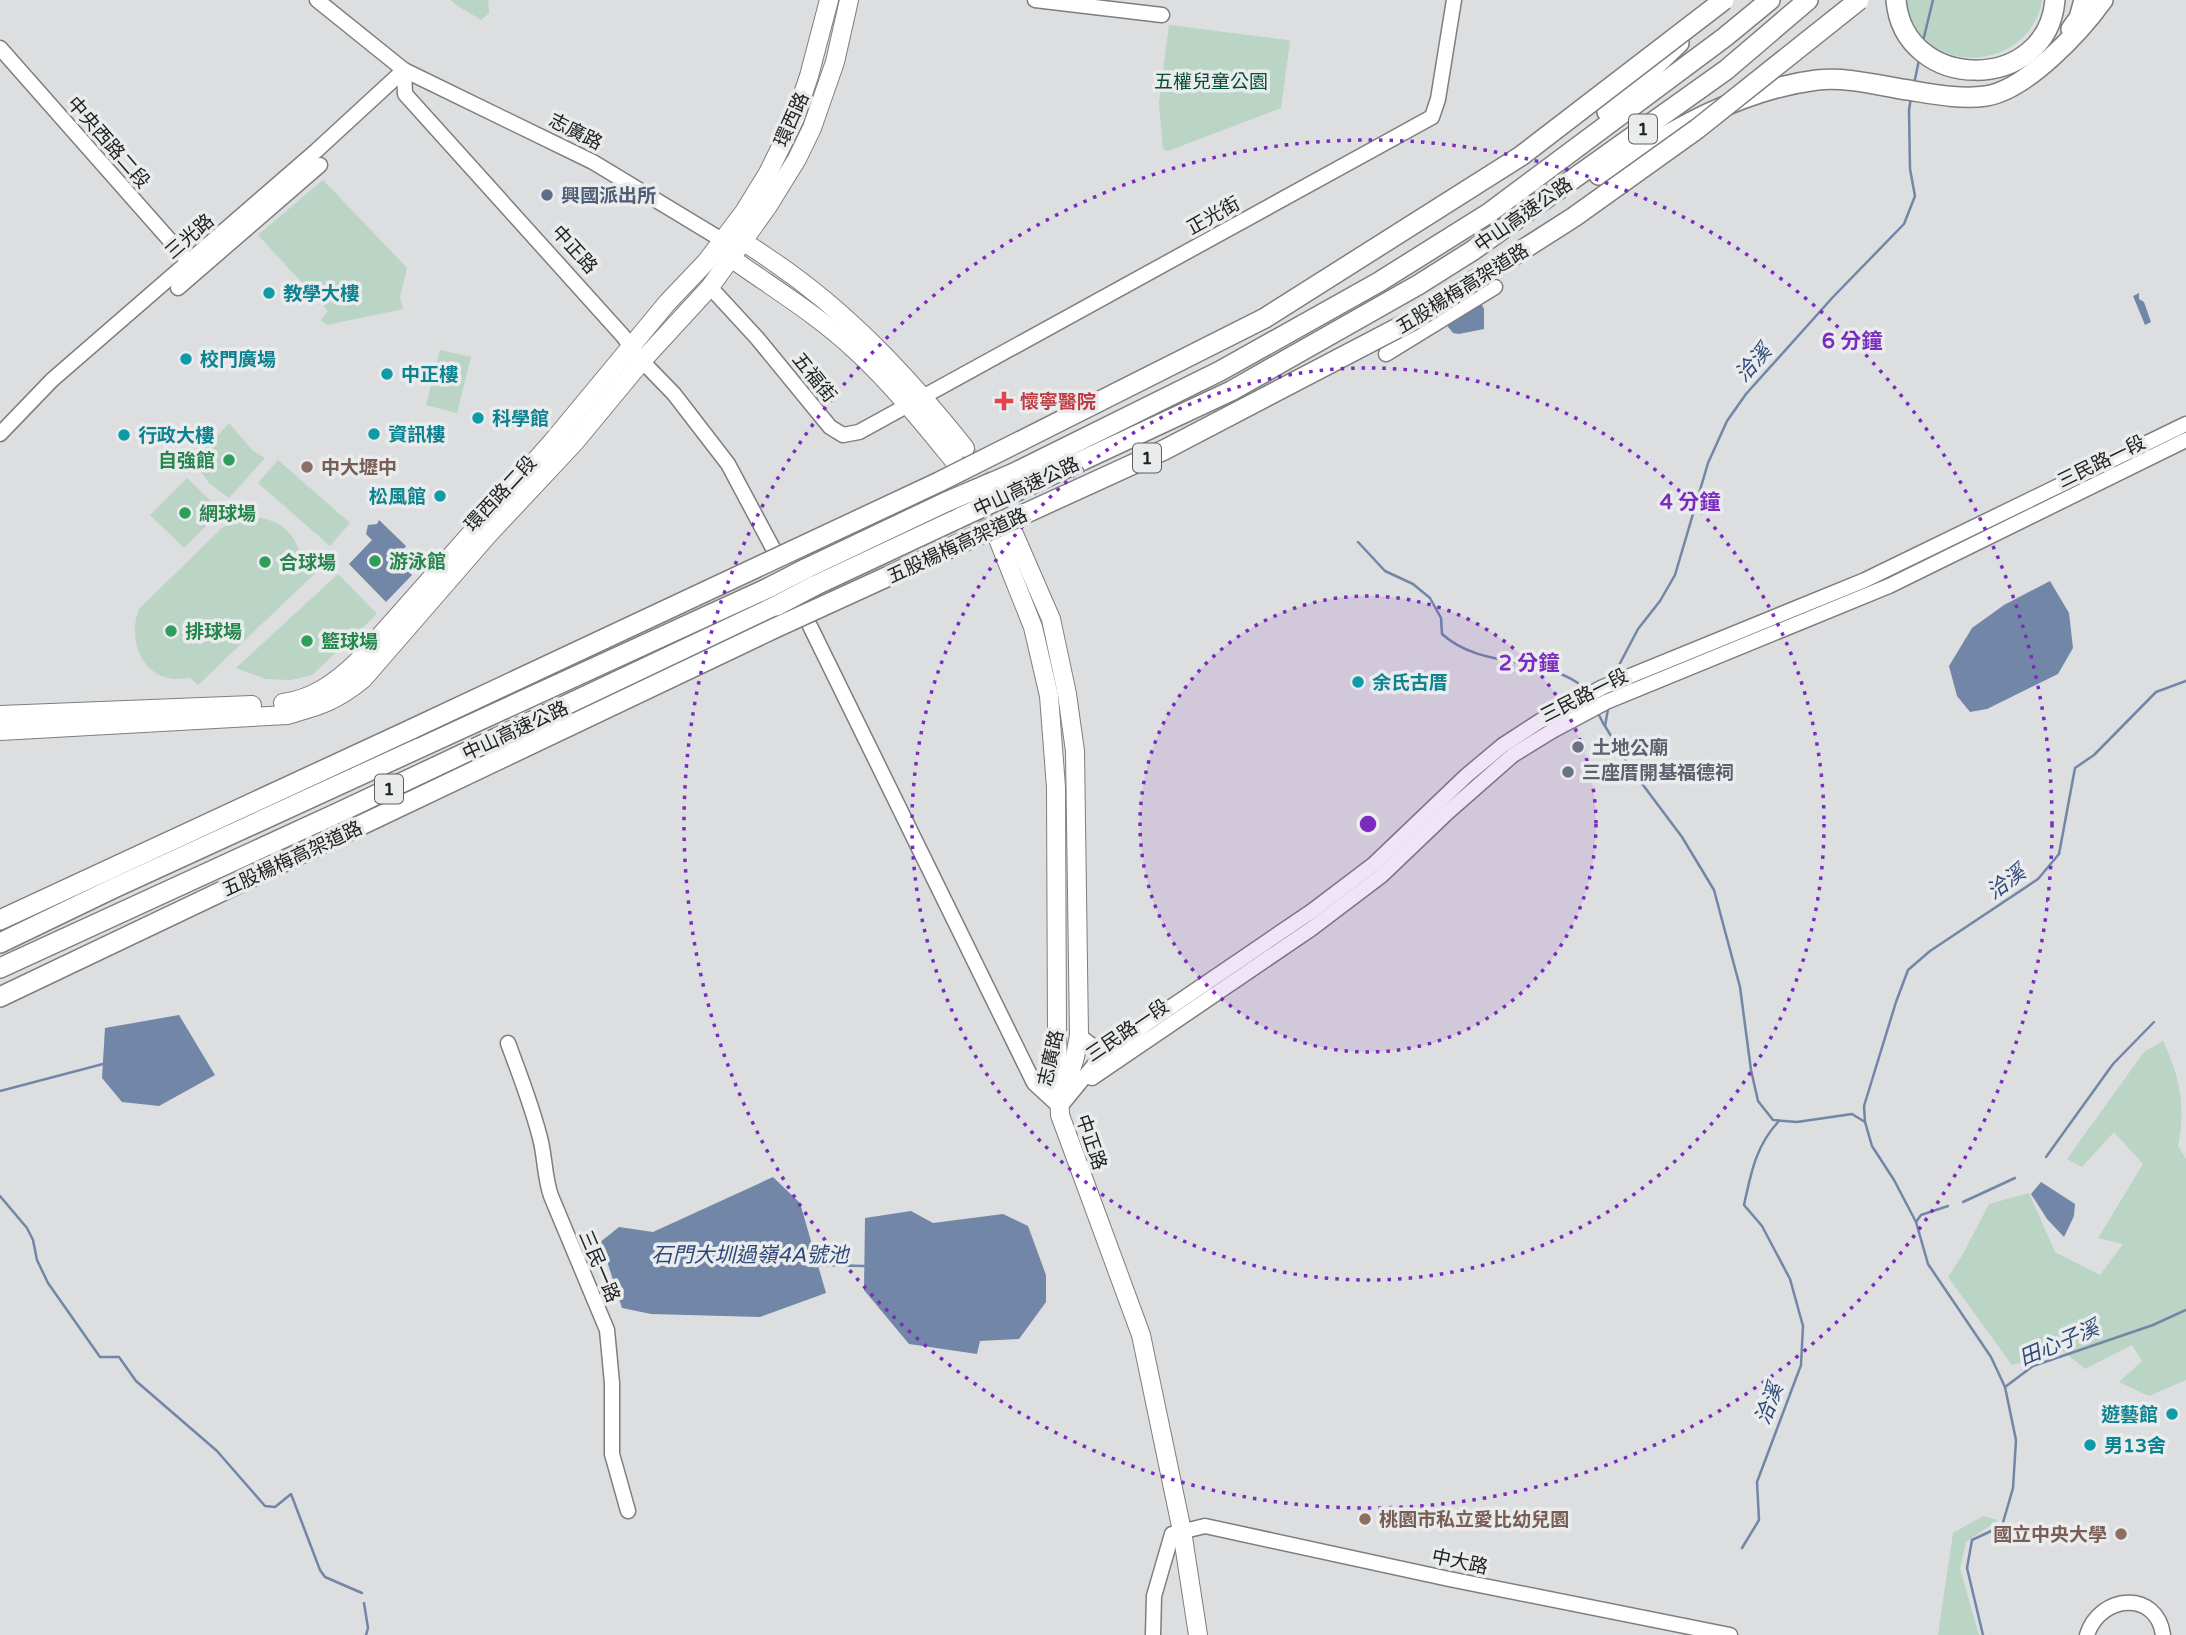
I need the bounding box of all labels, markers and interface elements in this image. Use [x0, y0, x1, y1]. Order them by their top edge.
park label: 五權兒童公園 [1154, 71, 1268, 93]
street label: 環西路 [770, 89, 814, 150]
street label: 中央西路二段 [63, 92, 154, 193]
street label: 志廣路 [545, 109, 606, 155]
road number: 1 [1629, 114, 1657, 144]
street label: 中山高速公路 [1471, 173, 1577, 257]
place label: 興國派出所 [561, 185, 656, 207]
marker: 興國派出所 [539, 187, 555, 203]
street label: 正光街 [1183, 192, 1244, 239]
street label: 三光路 [161, 210, 218, 264]
street label: 中正路 [547, 221, 602, 278]
street label: 五股楊梅高架道路 [1392, 239, 1533, 338]
place label: 教學大樓 [283, 283, 359, 305]
marker: 教學大樓 [261, 285, 277, 301]
text: 6 分鐘 [1822, 329, 1882, 354]
water label: 洽溪 [1730, 337, 1779, 387]
place label: 校門廣場 [200, 349, 276, 371]
street label: 五福街 [788, 349, 841, 407]
marker: 校門廣場 [178, 351, 194, 367]
place label: 中正樓 [401, 364, 458, 386]
marker: 中正樓 [379, 366, 395, 382]
marker: 懷寧醫院 [994, 391, 1014, 411]
place label: 懷寧醫院 [1020, 391, 1096, 413]
place label: 科學館 [492, 408, 549, 430]
marker: 科學館 [470, 410, 486, 426]
place label: 資訊樓 [388, 424, 445, 446]
place label: 行政大樓 [138, 425, 214, 447]
marker: 資訊樓 [366, 426, 382, 442]
marker: 行政大樓 [116, 427, 132, 443]
street label: 三民路一段 [2054, 431, 2149, 493]
road number: 1 [1133, 444, 1161, 472]
place label: 自強館 [158, 450, 215, 472]
street label: 環西路二段 [460, 451, 541, 536]
marker: 自強館 [221, 452, 237, 468]
street label: 中山高速公路 [970, 453, 1083, 521]
place label: 中大壢中 [321, 457, 397, 479]
marker: 中大壢中 [299, 459, 315, 475]
place label: 松風館 [369, 486, 426, 508]
marker: 松風館 [432, 488, 448, 504]
text: 4 分鐘 [1660, 490, 1720, 515]
place label: 網球場 [199, 503, 256, 525]
street label: 五股楊梅高架道路 [884, 504, 1031, 588]
marker: 網球場 [177, 505, 193, 521]
place label: 游泳館 [389, 551, 446, 573]
place label: 合球場 [279, 552, 336, 574]
marker: 游泳館 [367, 553, 383, 569]
marker: 合球場 [257, 554, 273, 570]
place label: 排球場 [185, 621, 242, 643]
marker: 排球場 [163, 623, 179, 639]
place label: 籃球場 [321, 631, 378, 653]
marker: 籃球場 [299, 633, 315, 649]
text: 2 分鐘 [1499, 651, 1559, 676]
street label: 三民路一段 [1537, 665, 1632, 727]
place label: 余氏古厝 [1372, 672, 1448, 694]
marker: 余氏古厝 [1350, 674, 1366, 690]
street label: 中山高速公路 [459, 697, 572, 765]
place label: 土地公廟 [1592, 737, 1668, 759]
marker: 土地公廟 [1570, 739, 1586, 755]
place label: 三座厝開基福德祠 [1582, 762, 1734, 784]
marker: 三座厝開基福德祠 [1560, 764, 1576, 780]
road number: 1 [375, 774, 403, 804]
centre of rings [1356, 812, 1380, 836]
street label: 五股楊梅高架道路 [219, 817, 366, 901]
water label: 洽溪 [1982, 858, 2033, 905]
street label: 三民路一段 [1082, 995, 1173, 1067]
street label: 志廣路 [1034, 1028, 1068, 1088]
street label: 中正路 [1071, 1112, 1111, 1173]
street label: 三民一路 [574, 1227, 624, 1306]
water label: 石門大圳過嶺4A號池 [652, 1243, 850, 1268]
water label: 田心子溪 [2016, 1314, 2106, 1371]
water label: 洽溪 [1750, 1377, 1790, 1428]
place label: 遊藝館 [2101, 1404, 2158, 1426]
marker: 遊藝館 [2164, 1406, 2180, 1422]
place label: 男13舍 [2104, 1435, 2166, 1457]
marker: 男13舍 [2082, 1437, 2098, 1453]
place label: 桃園市私立愛比幼兒園 [1379, 1509, 1569, 1531]
marker: 桃園市私立愛比幼兒園 [1357, 1511, 1373, 1527]
place label: 國立中央大學 [1993, 1524, 2107, 1546]
marker: 國立中央大學 [2113, 1526, 2129, 1542]
street label: 中大路 [1430, 1545, 1490, 1579]

